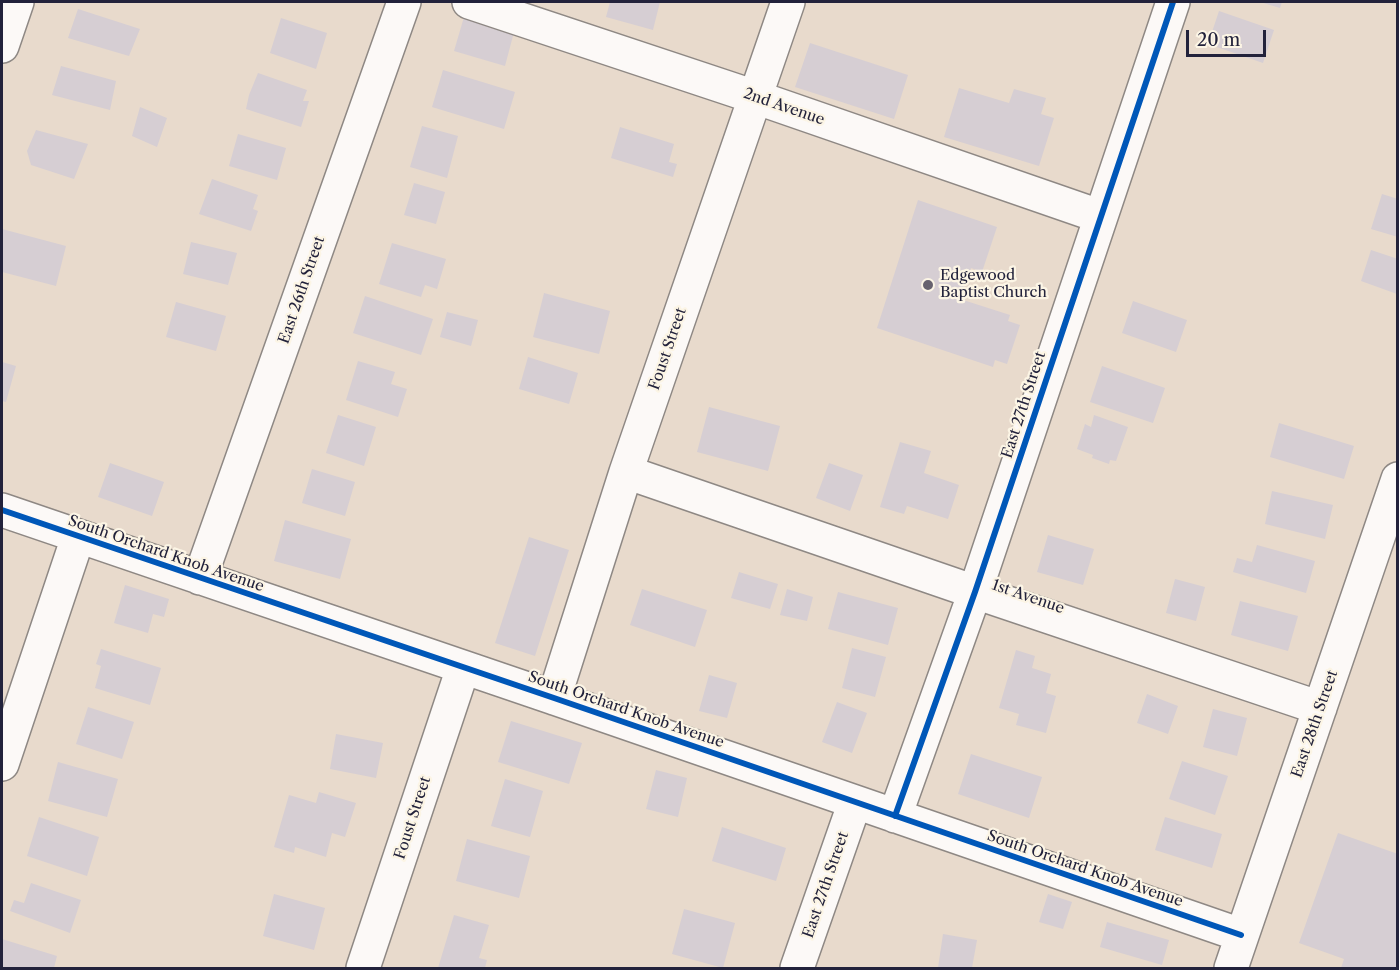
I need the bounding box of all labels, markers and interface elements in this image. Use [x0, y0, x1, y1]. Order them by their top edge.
scale bar [1189, 18, 1268, 56]
text: 20 m [1197, 29, 1240, 51]
street label: 2nd Avenue [741, 85, 827, 129]
street label: East 26th Street [275, 234, 329, 346]
place label: Edgewood Baptist Church [940, 267, 1047, 302]
marker: Edgewood Baptist Church [921, 278, 935, 292]
street label: Foust Street [646, 306, 690, 392]
street label: East 27th Street [998, 349, 1050, 461]
street label: South Orchard Knob Avenue [66, 512, 266, 596]
street label: 1st Avenue [989, 576, 1067, 618]
street label: South Orchard Knob Avenue [526, 668, 726, 752]
street label: East 28th Street [1288, 668, 1342, 780]
street label: Foust Street [391, 774, 435, 862]
street label: South Orchard Knob Avenue [985, 827, 1185, 911]
street label: East 27th Street [799, 829, 853, 941]

